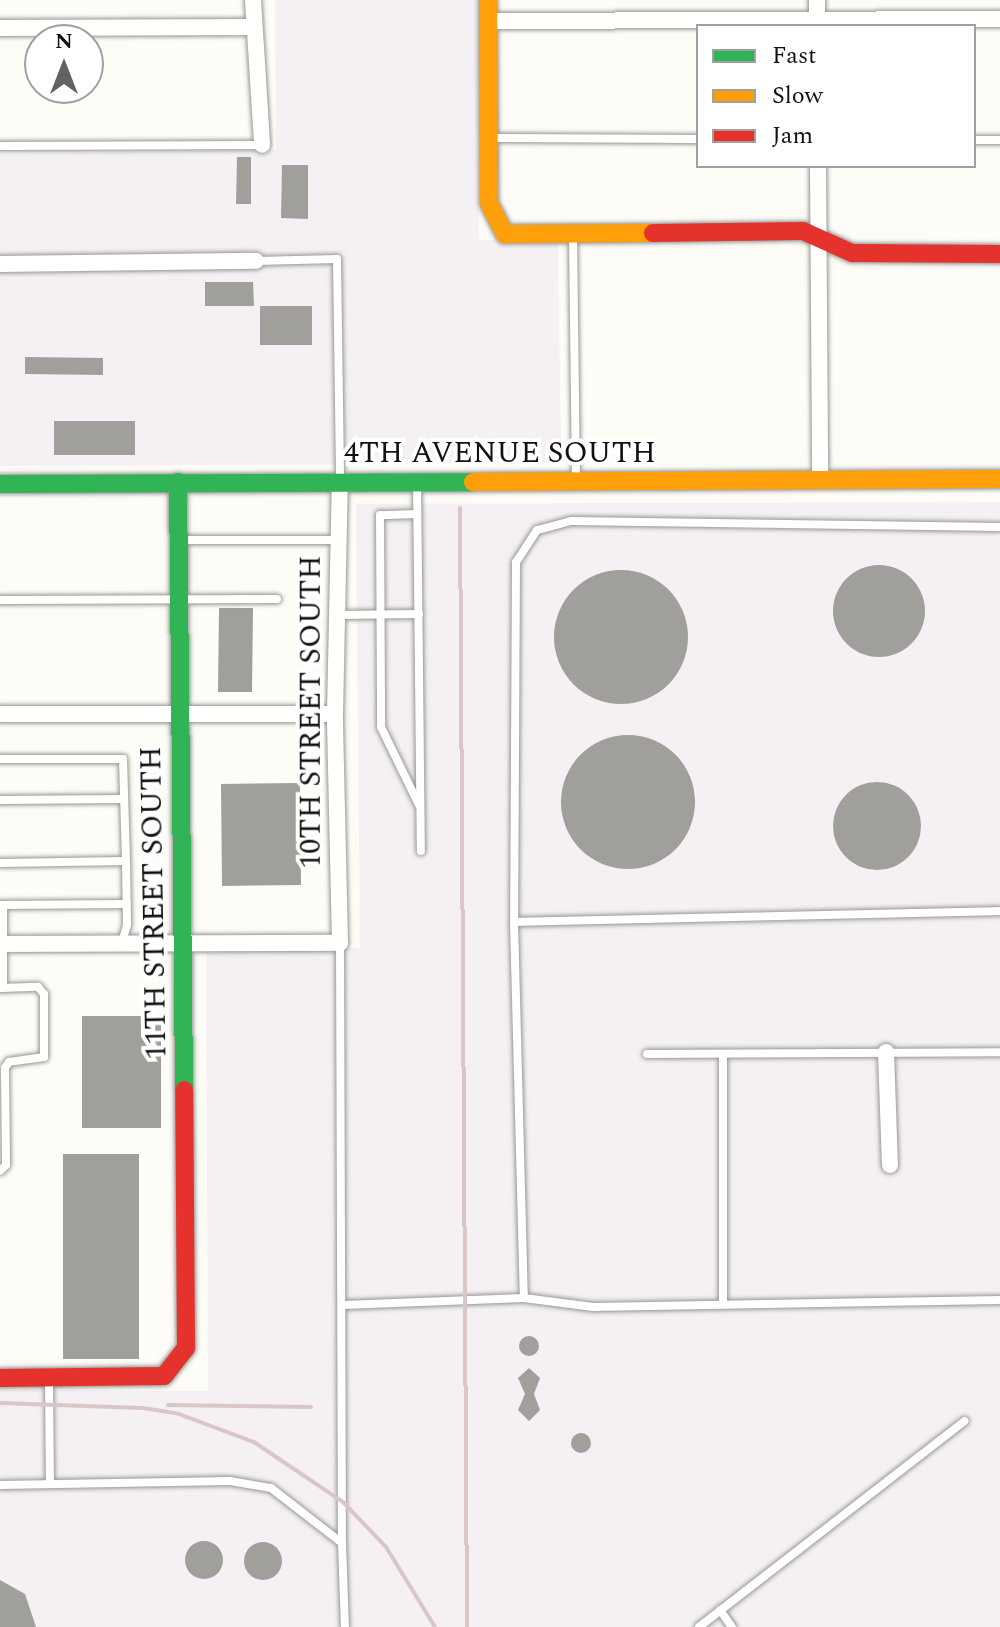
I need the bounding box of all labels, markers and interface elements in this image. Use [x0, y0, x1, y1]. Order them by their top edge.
north arrow [24, 24, 104, 104]
legend [696, 24, 976, 168]
text: N [55, 25, 73, 58]
text: Fast [772, 38, 817, 74]
text: Slow [772, 78, 823, 114]
text: Jam [772, 118, 813, 154]
street label: 4TH AVENUE SOUTH [344, 435, 656, 471]
street label: 10TH STREET SOUTH [293, 555, 329, 869]
street label: 11TH STREET SOUTH [133, 746, 175, 1060]

